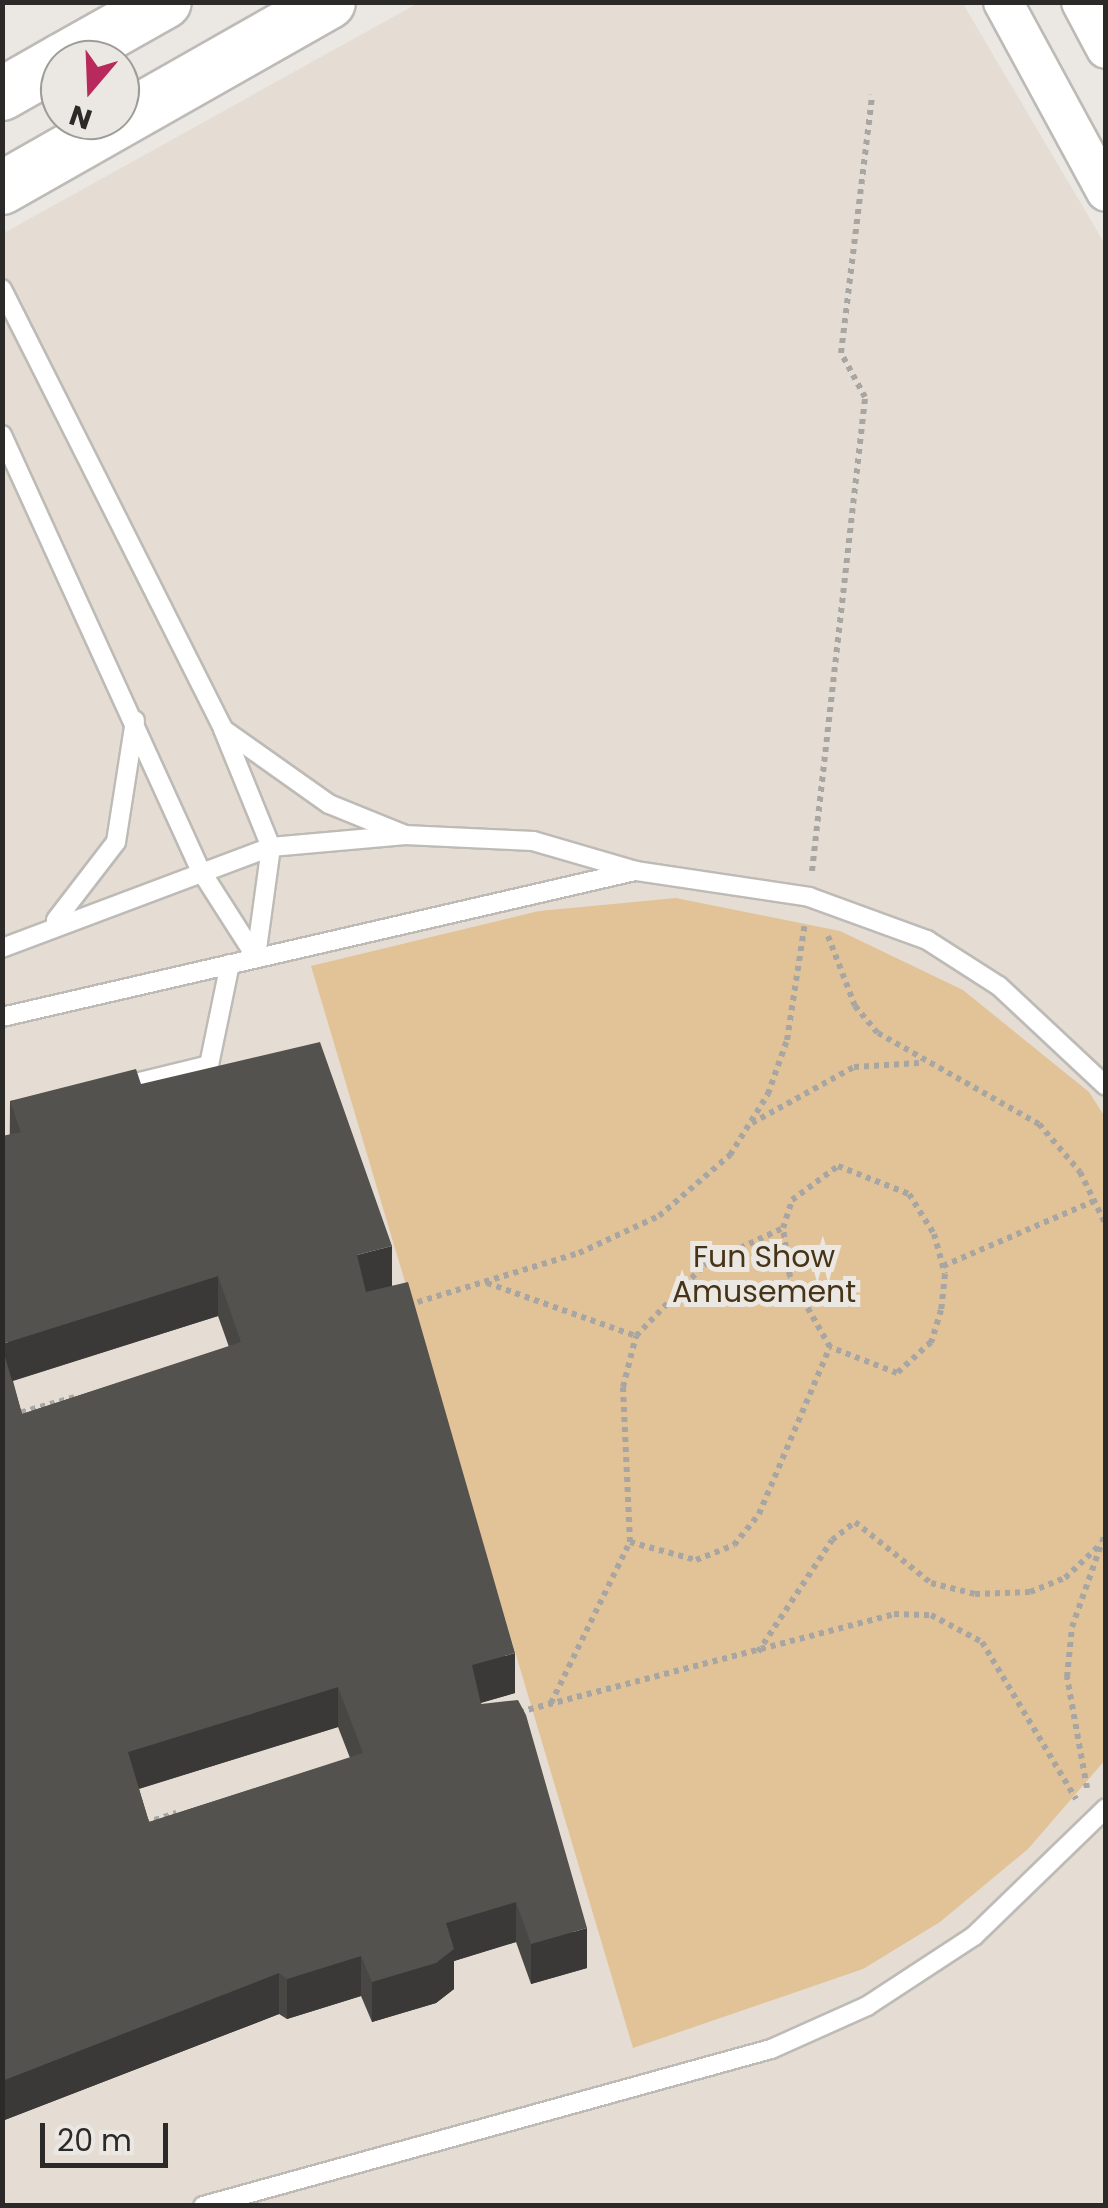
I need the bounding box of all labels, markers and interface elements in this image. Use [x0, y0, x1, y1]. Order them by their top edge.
north arrow [40, 40, 140, 140]
text: N [64, 95, 97, 139]
park label: Fun Show Amusement [672, 1239, 856, 1310]
scale bar [45, 2103, 172, 2165]
text: 20 m [57, 2119, 132, 2162]

